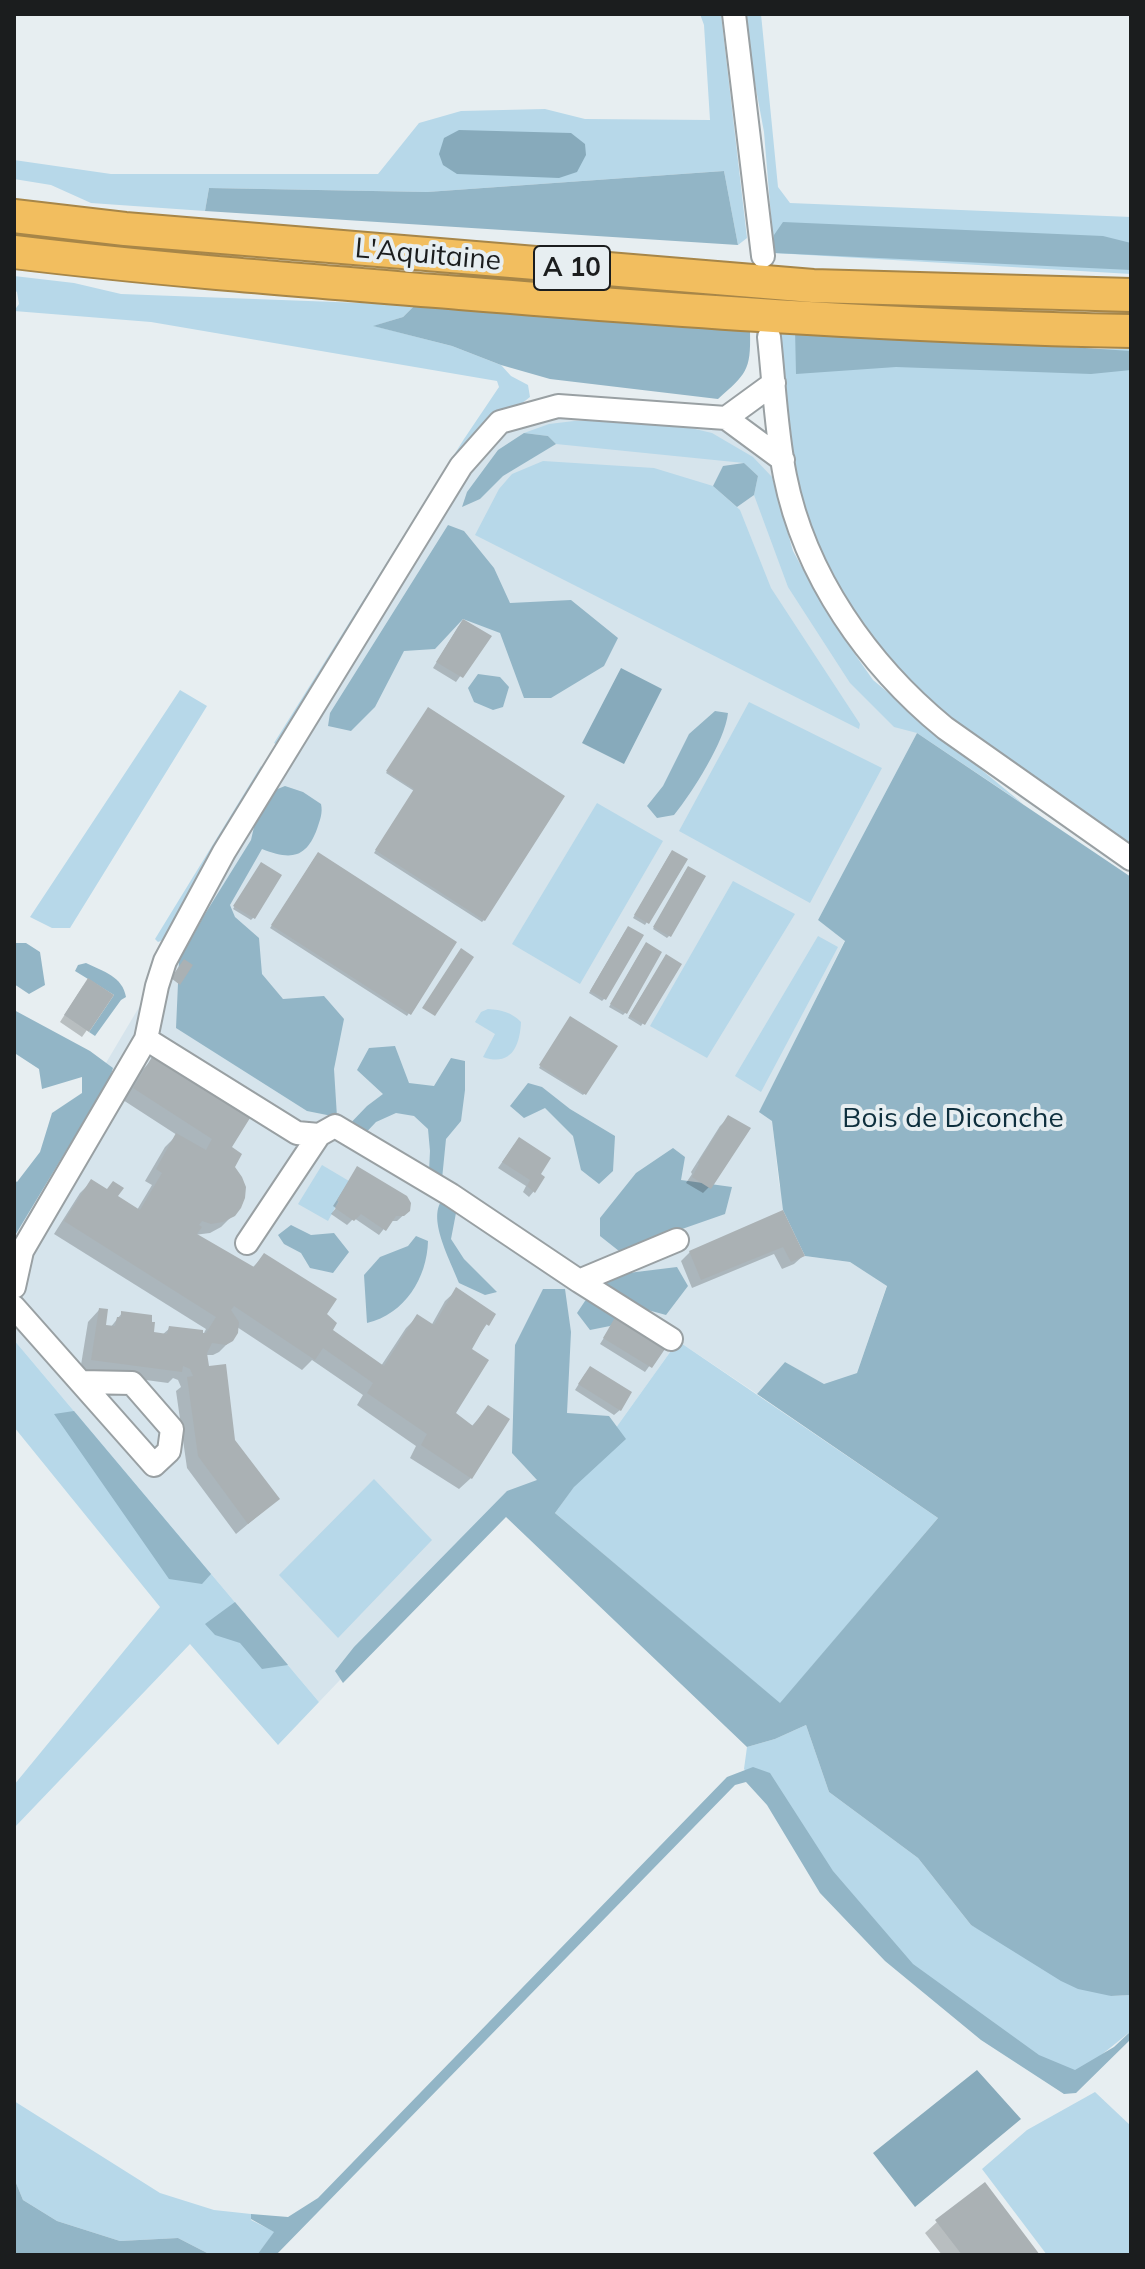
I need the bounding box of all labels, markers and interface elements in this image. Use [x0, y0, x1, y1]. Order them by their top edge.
street label: L'Aquitaine [354, 232, 502, 278]
road number: A 10 [534, 246, 610, 290]
park label: Bois de Diconche [842, 1102, 1064, 1136]

